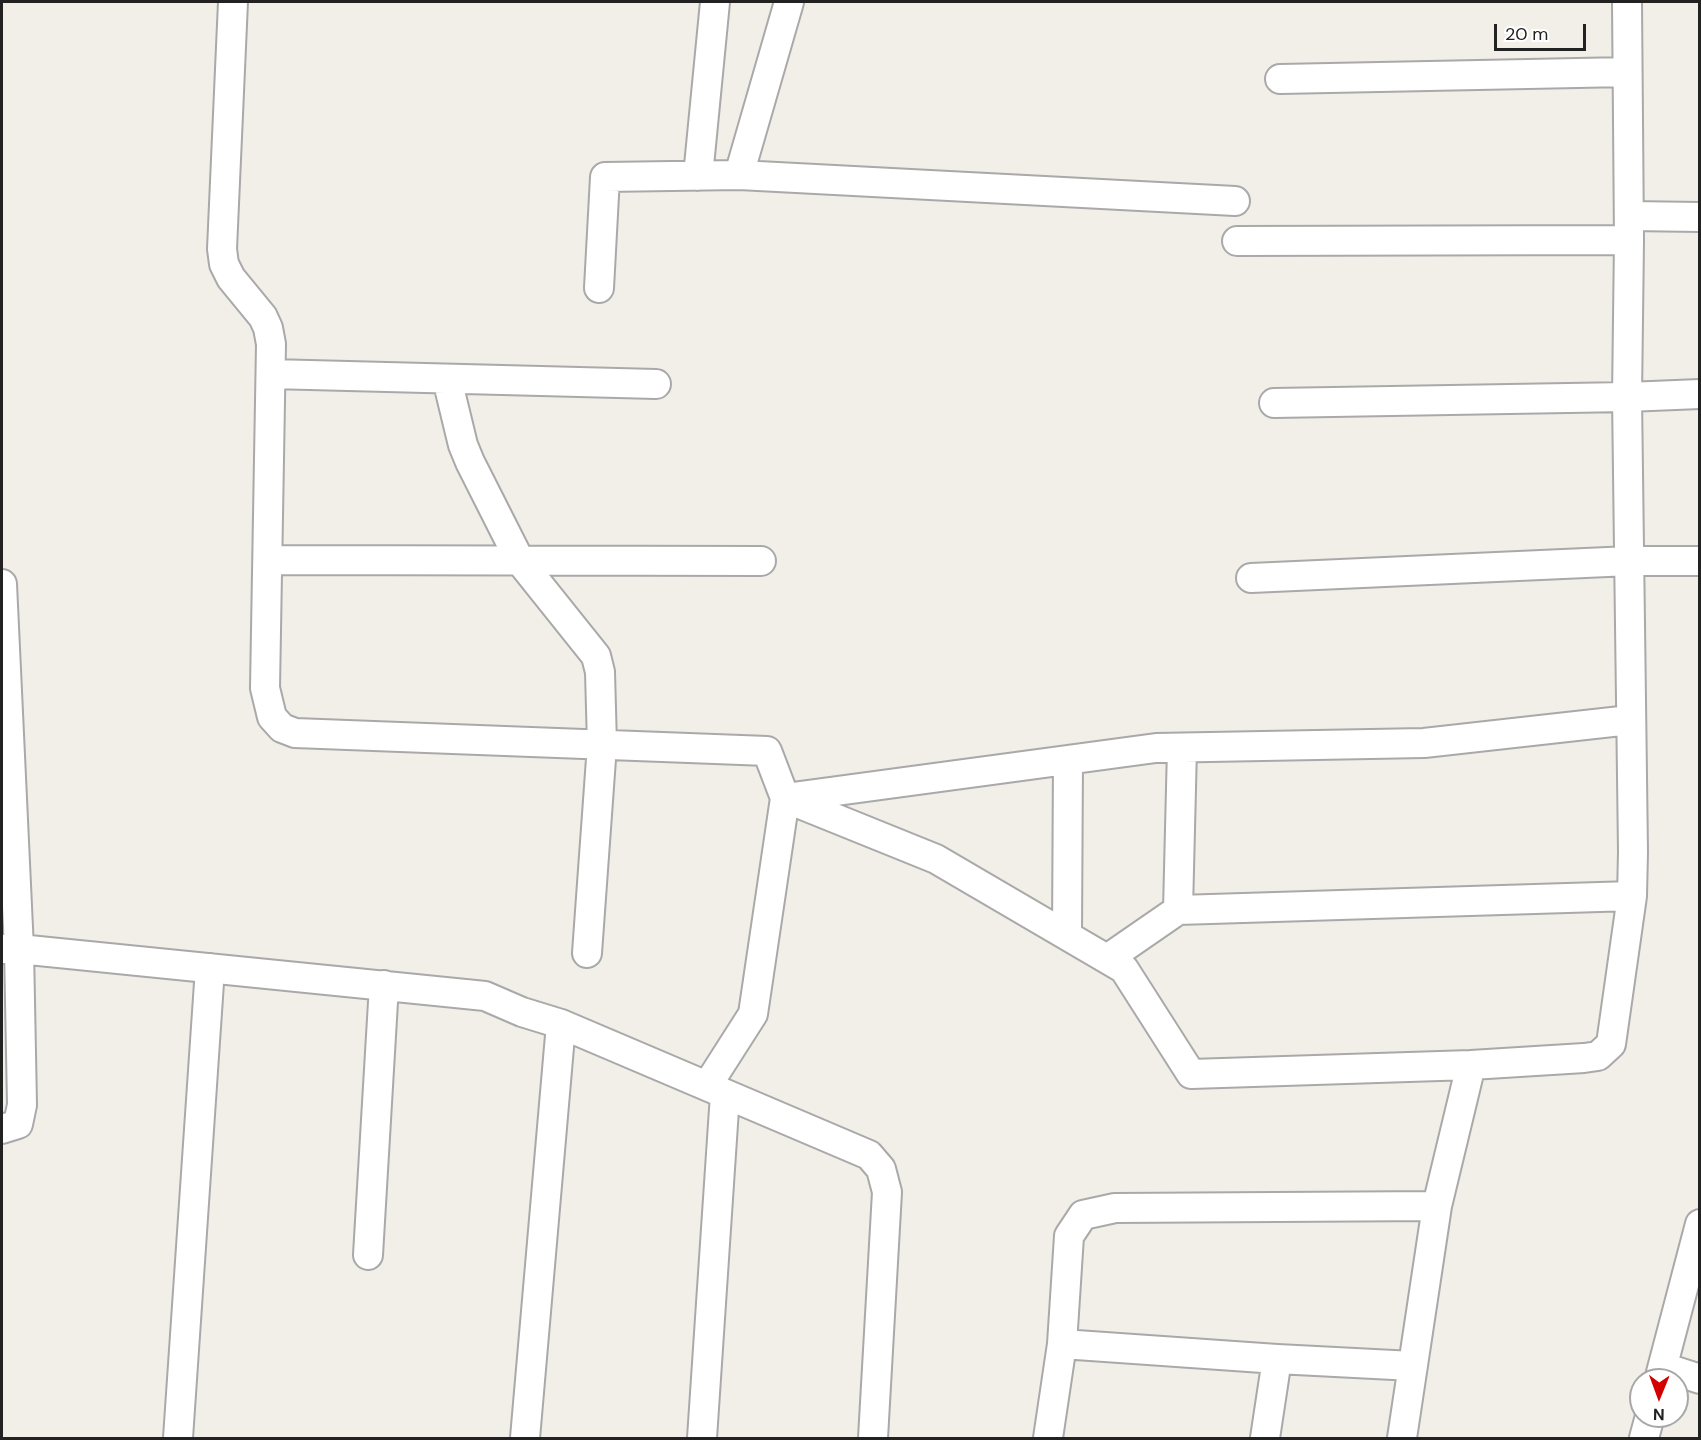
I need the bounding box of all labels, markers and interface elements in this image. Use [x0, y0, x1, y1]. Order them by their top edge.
scale bar [1497, 12, 1588, 50]
text: 20 m [1505, 22, 1548, 46]
north arrow [1629, 1368, 1689, 1428]
text: N [1653, 1404, 1665, 1425]

